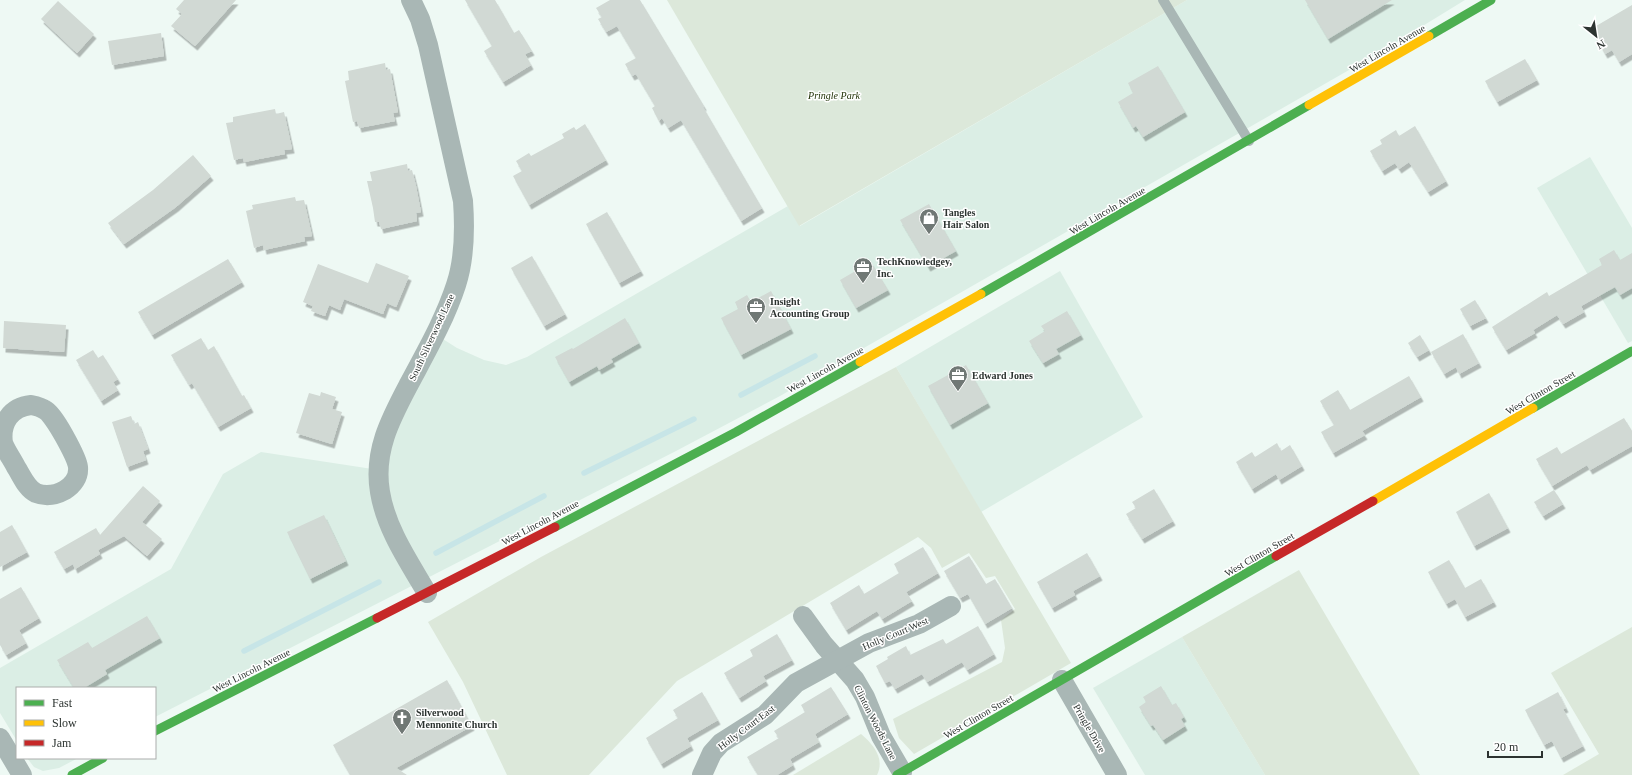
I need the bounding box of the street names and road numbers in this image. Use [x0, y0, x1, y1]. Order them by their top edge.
street label: West Lincoln Avenue [1347, 22, 1428, 75]
street label: West Lincoln Avenue [1067, 184, 1148, 237]
street label: South Silverwood Lane [407, 292, 457, 382]
street label: West Lincoln Avenue [785, 344, 866, 395]
street label: West Clinton Street [1504, 368, 1577, 417]
street label: West Lincoln Avenue [500, 497, 581, 547]
street label: West Clinton Street [1223, 530, 1296, 579]
street label: Holly Court West [861, 615, 930, 652]
street label: West Lincoln Avenue [211, 646, 292, 695]
street label: Clinton Woods Lane [852, 683, 899, 762]
street label: West Clinton Street [942, 692, 1015, 741]
street label: Holly Court East [716, 702, 777, 752]
street label: Pringle Drive [1071, 702, 1108, 755]

